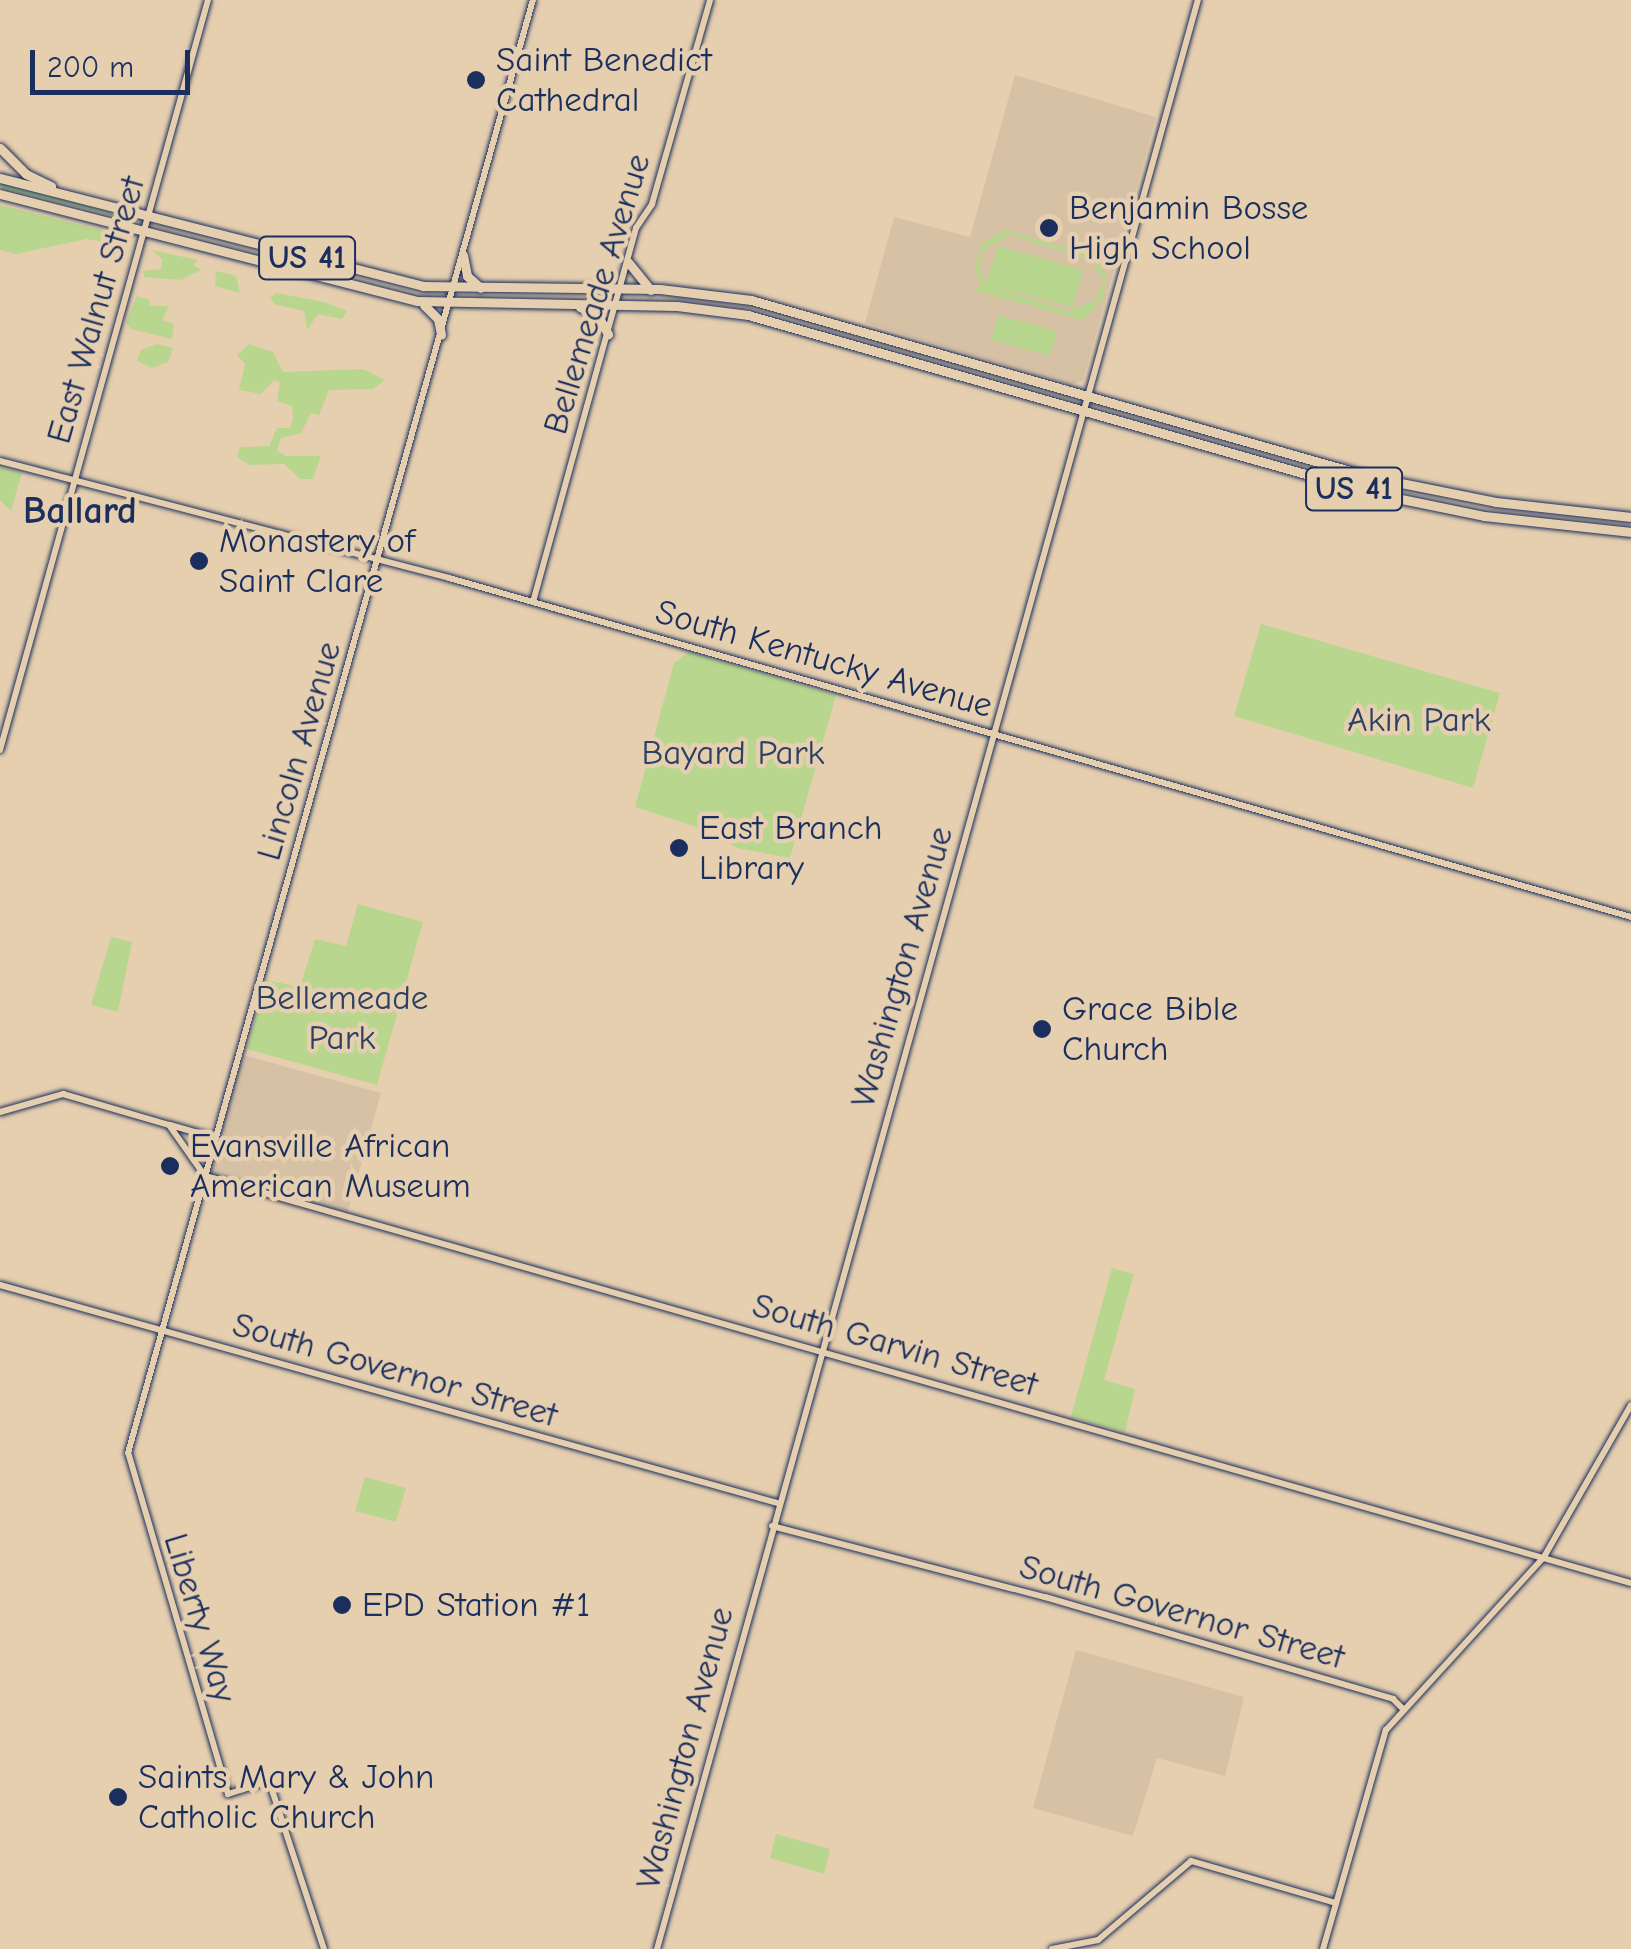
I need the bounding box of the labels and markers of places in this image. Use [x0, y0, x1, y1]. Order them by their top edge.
place label: Saint Benedict Cathedral [496, 39, 712, 121]
marker: Saint Benedict Cathedral [465, 69, 487, 91]
place label: Benjamin Bosse High School [1069, 187, 1308, 269]
marker: Benjamin Bosse High School [1038, 217, 1060, 239]
place label: Monastery of Saint Clare [219, 520, 415, 602]
marker: Monastery of Saint Clare [188, 550, 210, 572]
place label: East Branch Library [699, 807, 882, 889]
marker: East Branch Library [668, 837, 690, 859]
place label: Grace Bible Church [1062, 988, 1238, 1070]
marker: Grace Bible Church [1031, 1018, 1053, 1040]
place label: Evansville African American Museum [190, 1125, 471, 1207]
marker: Evansville African American Museum [159, 1155, 181, 1177]
place label: EPD Station #1 [362, 1584, 590, 1626]
marker: EPD Station #1 [331, 1594, 353, 1616]
place label: Saints Mary & John Catholic Church [138, 1756, 434, 1838]
marker: Saints Mary & John Catholic Church [107, 1786, 129, 1808]

